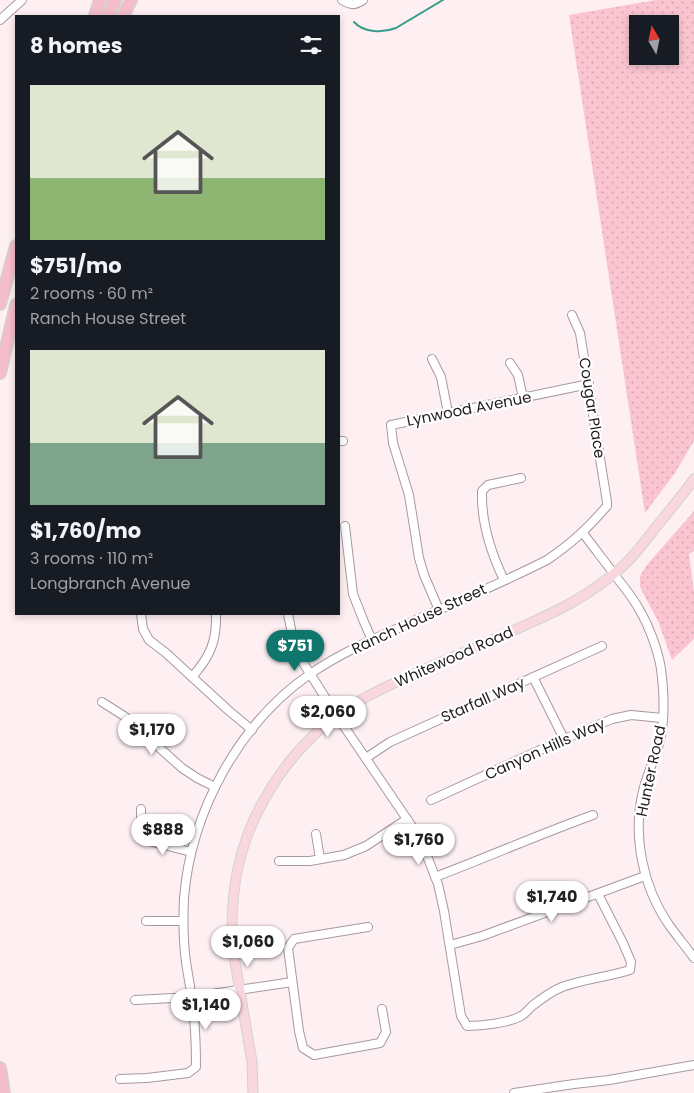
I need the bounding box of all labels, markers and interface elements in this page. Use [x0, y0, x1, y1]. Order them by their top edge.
north arrow [629, 15, 679, 65]
map controls [629, 15, 679, 65]
text: 8 homes [30, 31, 122, 60]
icon: filters [297, 31, 325, 59]
icon: home [133, 117, 223, 207]
text: $751/mo [30, 251, 122, 280]
text: 2 rooms · 60 m² [30, 282, 153, 305]
text: Ranch House Street [30, 307, 186, 330]
street label: Cougar Place [574, 356, 611, 460]
icon: home [133, 382, 223, 472]
street label: Lynwood Avenue [405, 386, 533, 431]
text: $1,760/mo [30, 516, 141, 545]
text: 3 rooms · 110 m² [30, 547, 153, 570]
text: Longbranch Avenue [30, 572, 190, 595]
street label: Ranch House Street [348, 578, 489, 659]
street label: Whitewood Road [391, 621, 516, 692]
pin: $751 [265, 630, 325, 672]
text: $751 [277, 634, 313, 657]
street label: Starfall Way [438, 671, 529, 727]
pin: $2,060 [287, 696, 369, 738]
text: $2,060 [300, 700, 356, 723]
street label: Canyon Hills Way [481, 712, 609, 784]
pin: $1,170 [111, 714, 193, 756]
text: $1,170 [129, 718, 175, 741]
street label: Hunter Road [631, 723, 670, 819]
pin: $888 [133, 814, 193, 856]
text: $888 [142, 818, 184, 841]
pin: $1,760 [378, 824, 460, 866]
text: $1,760 [394, 828, 444, 851]
pin: $1,740 [511, 880, 593, 923]
text: $1,740 [527, 885, 577, 908]
pin: $1,060 [207, 926, 289, 968]
text: $1,060 [222, 930, 274, 953]
pin: $1,140 [165, 988, 247, 1031]
text: $1,140 [182, 993, 230, 1016]

